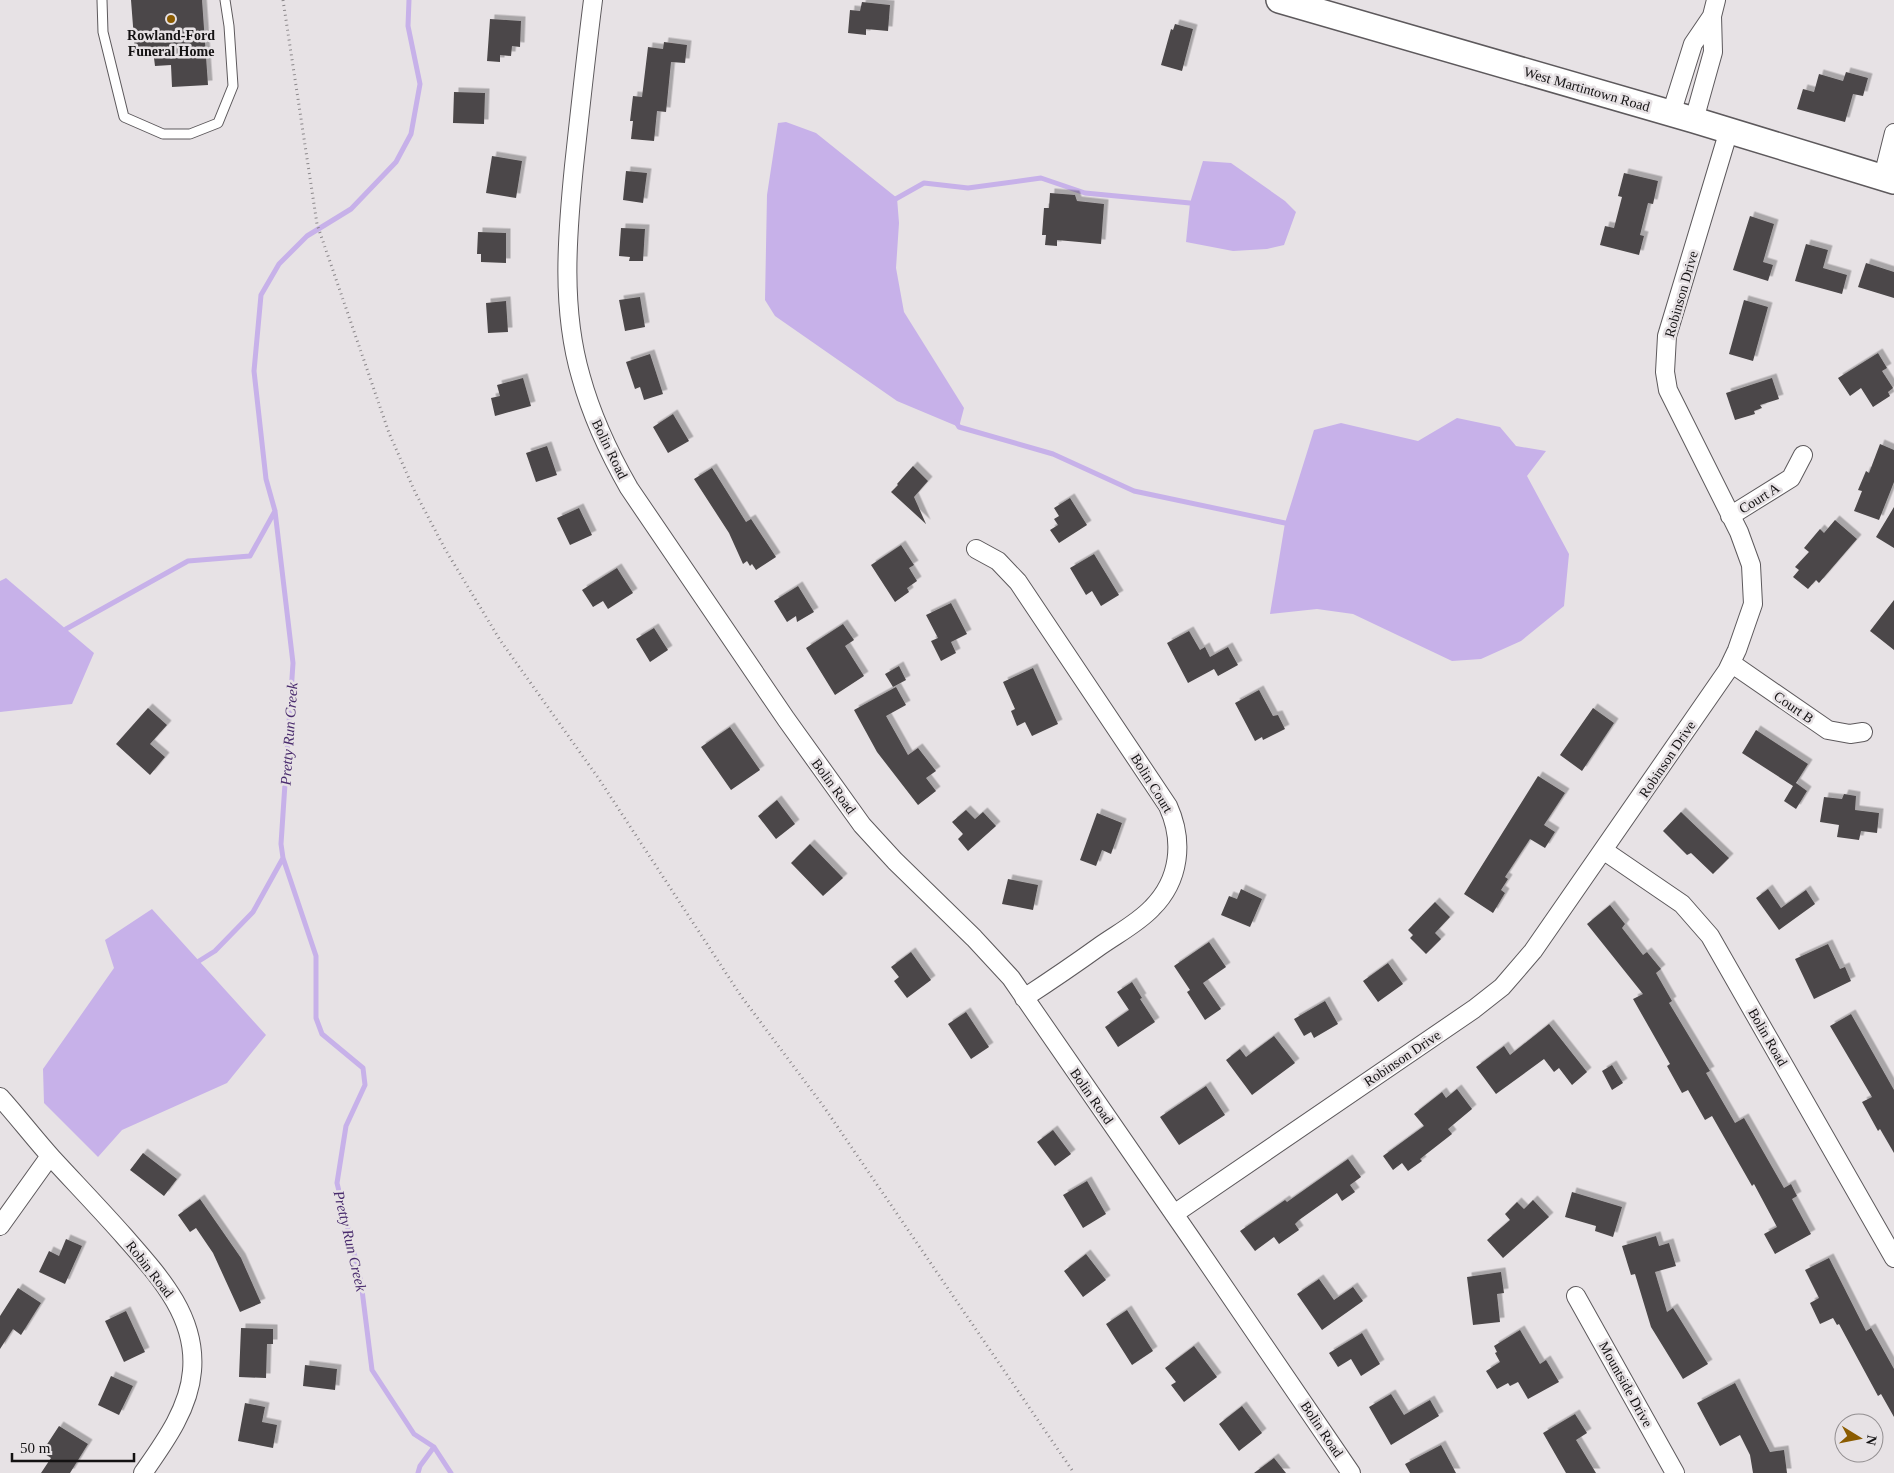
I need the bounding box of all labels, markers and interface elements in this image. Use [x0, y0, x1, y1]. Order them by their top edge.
marker: Rowland-Ford Funeral Home [165, 13, 177, 25]
place label: Rowland-Ford Funeral Home [127, 28, 215, 59]
street label: West Martintown Road [1522, 64, 1652, 115]
street label: Robinson Drive [1662, 249, 1701, 339]
street label: Bolin Road [589, 417, 630, 481]
street label: Court A [1736, 480, 1783, 517]
water label: Pretty Run Creek [277, 682, 301, 787]
street label: Court B [1771, 688, 1816, 726]
street label: Robinson Drive [1636, 718, 1699, 800]
street label: Bolin Court [1128, 751, 1176, 816]
street label: Bolin Road [809, 756, 859, 817]
street label: Bolin Road [1745, 1006, 1790, 1069]
street label: Robinson Drive [1361, 1027, 1443, 1090]
street label: Bolin Road [1067, 1066, 1116, 1127]
water label: Pretty Run Creek [330, 1188, 369, 1293]
street label: Robin Road [123, 1238, 176, 1300]
street label: Mountside Drive [1596, 1339, 1655, 1430]
street label: Bolin Road [1297, 1398, 1346, 1460]
north arrow [1834, 1413, 1884, 1463]
scale bar [12, 1430, 135, 1462]
text: N [1863, 1434, 1880, 1446]
text: 50 m [20, 1440, 51, 1456]

